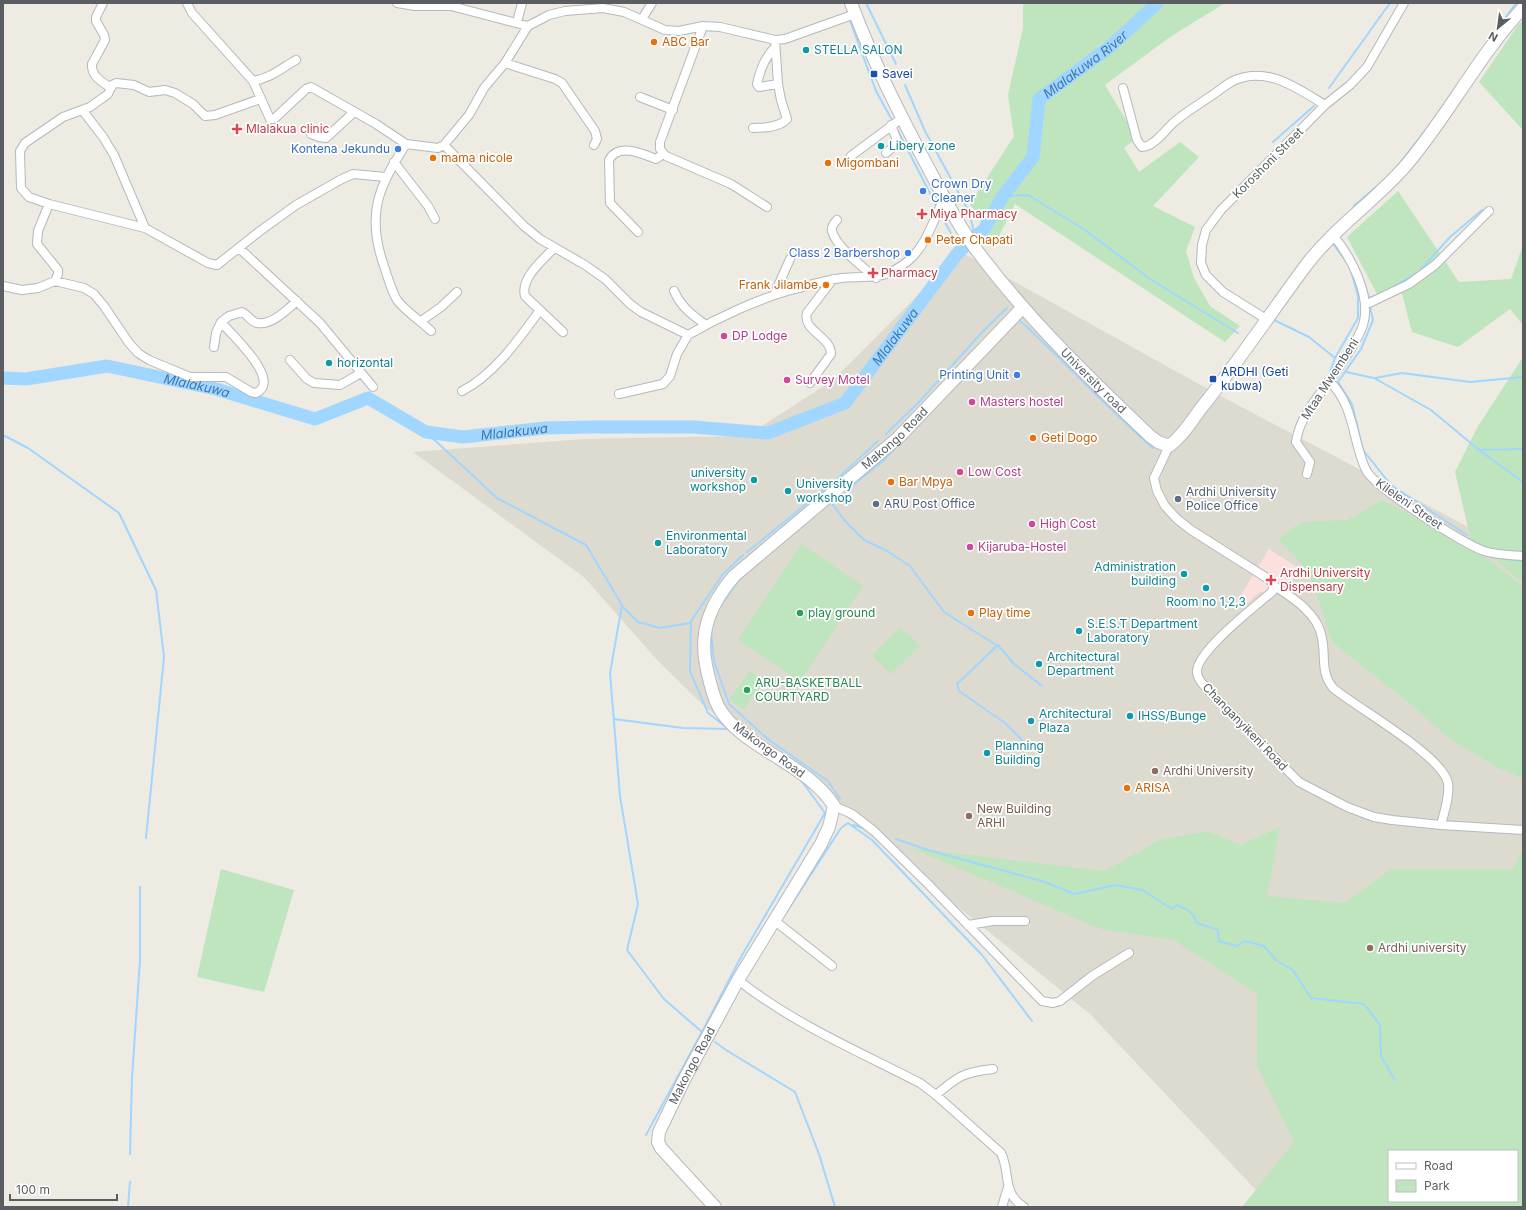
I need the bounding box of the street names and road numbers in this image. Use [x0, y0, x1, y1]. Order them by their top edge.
street label: Koroshoni Street [1229, 124, 1306, 201]
street label: Mtaa Mwembeni [1298, 335, 1362, 422]
street label: University road [1058, 345, 1130, 416]
street label: Makongo Road [858, 404, 931, 472]
street label: Kileleni Street [1373, 475, 1446, 532]
street label: Changanyikeni Road [1200, 680, 1291, 774]
street label: Makongo Road [730, 719, 808, 781]
street label: Makongo Road [666, 1024, 718, 1106]

